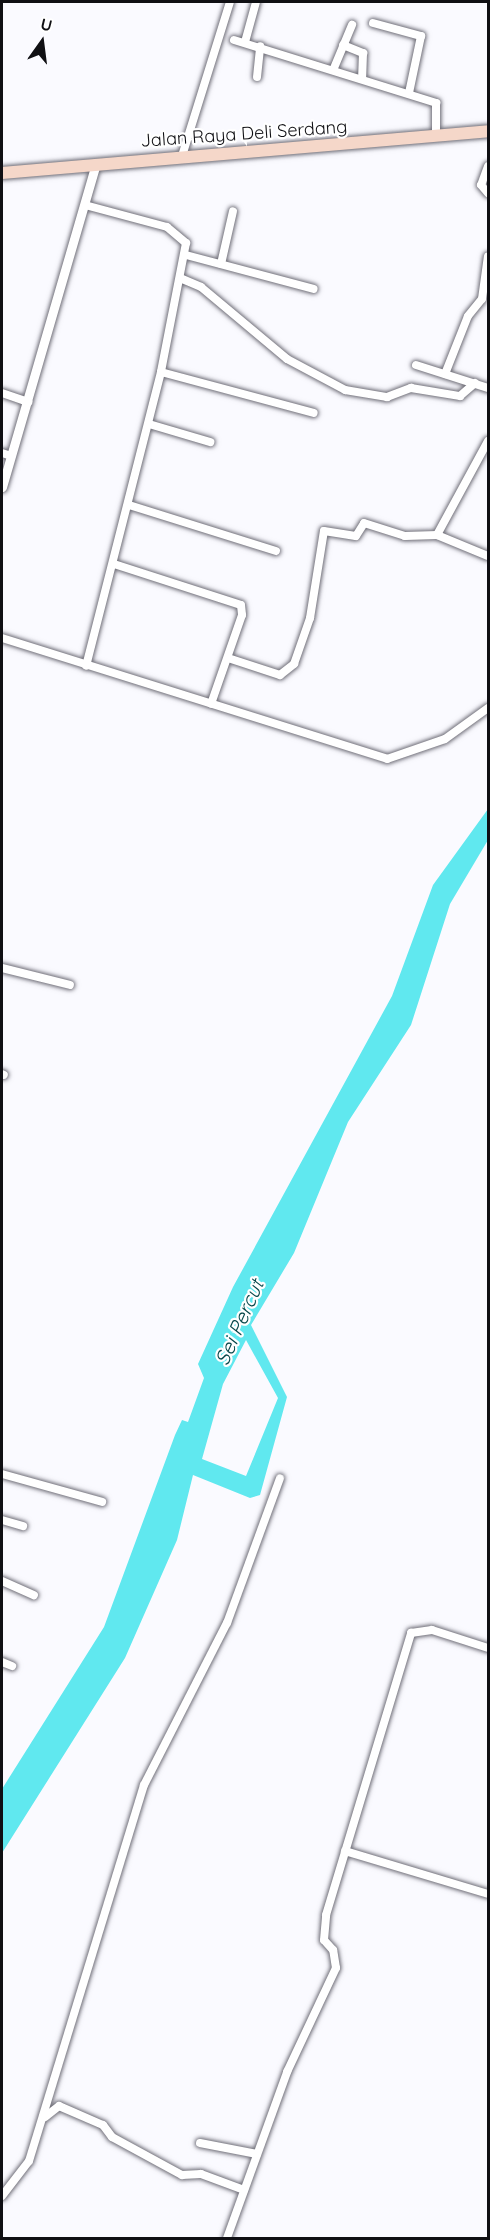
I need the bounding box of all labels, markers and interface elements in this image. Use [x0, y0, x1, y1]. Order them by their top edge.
north arrow [12, 12, 72, 72]
text: U [38, 13, 54, 36]
street label: Jalan Raya Deli Serdang [140, 116, 348, 152]
water label: Sei Percut [210, 1276, 268, 1368]

